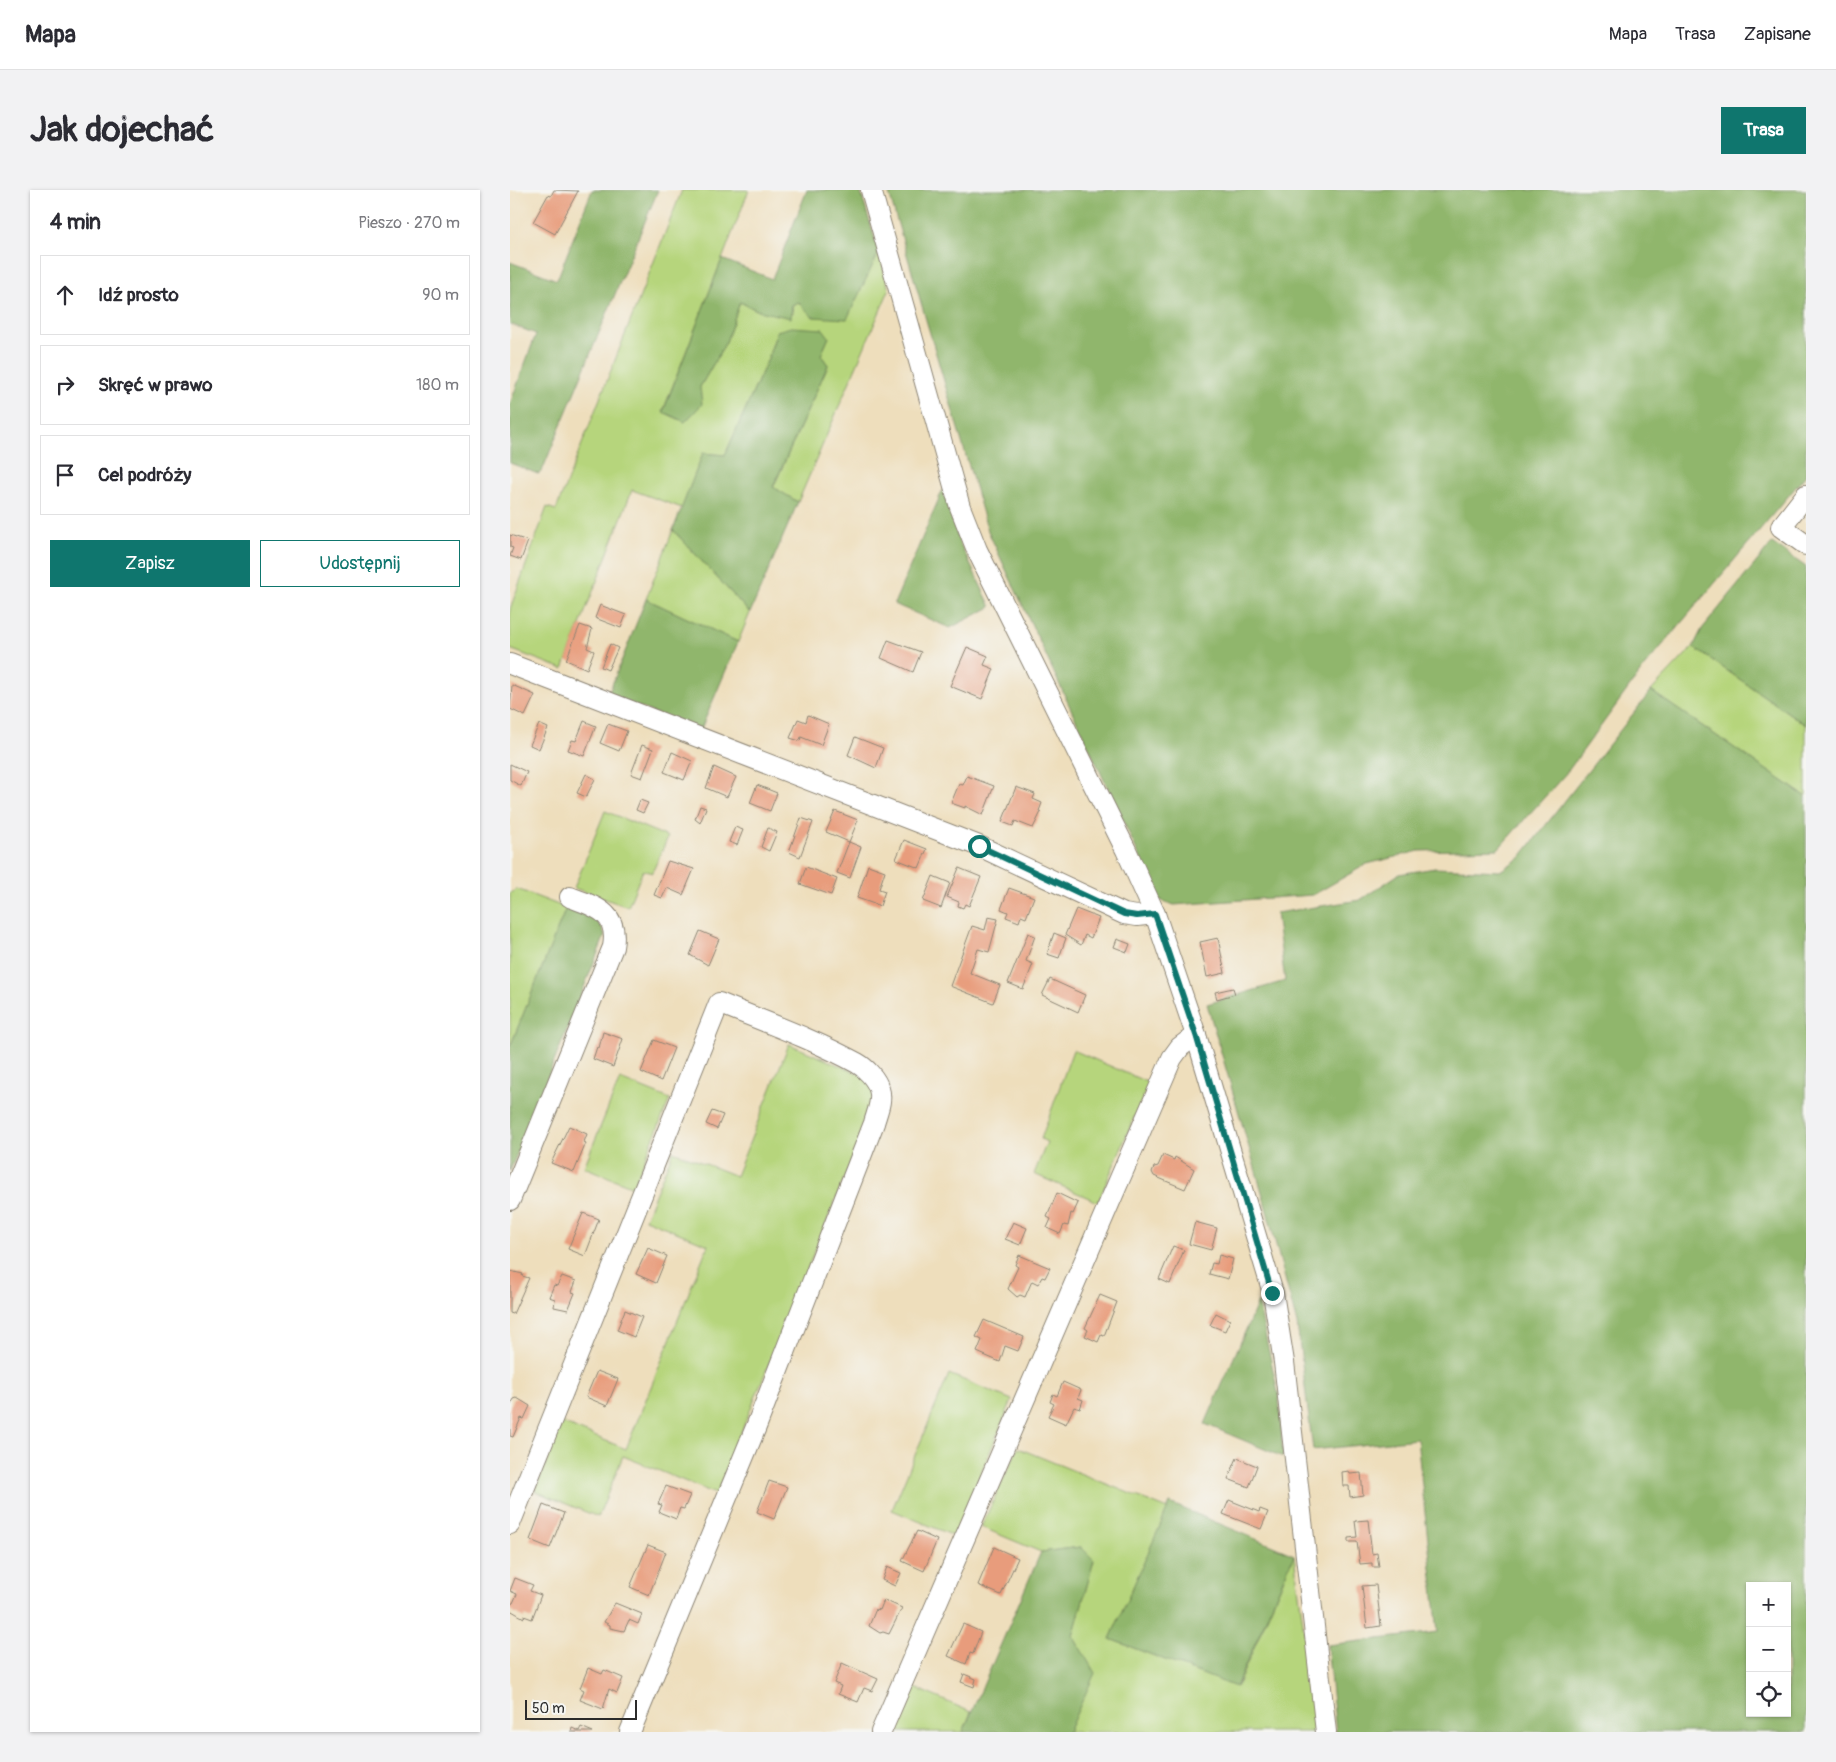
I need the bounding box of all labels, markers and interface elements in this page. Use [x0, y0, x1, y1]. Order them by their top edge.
text: Mapa [25, 20, 76, 49]
text: Mapa [1609, 23, 1647, 46]
text: Trasa [1675, 23, 1716, 46]
text: Zapisane [1744, 23, 1811, 46]
button: Trasa [1721, 107, 1806, 154]
text: Jak dojechać [30, 108, 214, 152]
text: 4 min [50, 209, 101, 236]
text: Pieszo · 270 m [358, 213, 460, 233]
icon: ahead [51, 281, 79, 309]
text: Idź prosto [98, 283, 179, 307]
text: 90 m [422, 285, 459, 305]
icon: right [51, 371, 79, 399]
text: Skręć w prawo [98, 373, 212, 397]
text: 180 m [416, 375, 459, 395]
icon: arrive [51, 461, 79, 489]
text: Cel podróży [98, 463, 191, 487]
button: Zapisz [50, 540, 250, 587]
button: Udostępnij [260, 540, 460, 587]
route start [968, 835, 991, 858]
route end [1261, 1282, 1284, 1305]
map controls [1746, 1582, 1791, 1717]
button: + [1746, 1582, 1791, 1627]
button: − [1746, 1627, 1791, 1672]
button: locate [1746, 1672, 1791, 1717]
scale bar [525, 1697, 638, 1720]
text: 50 m [532, 1700, 565, 1717]

